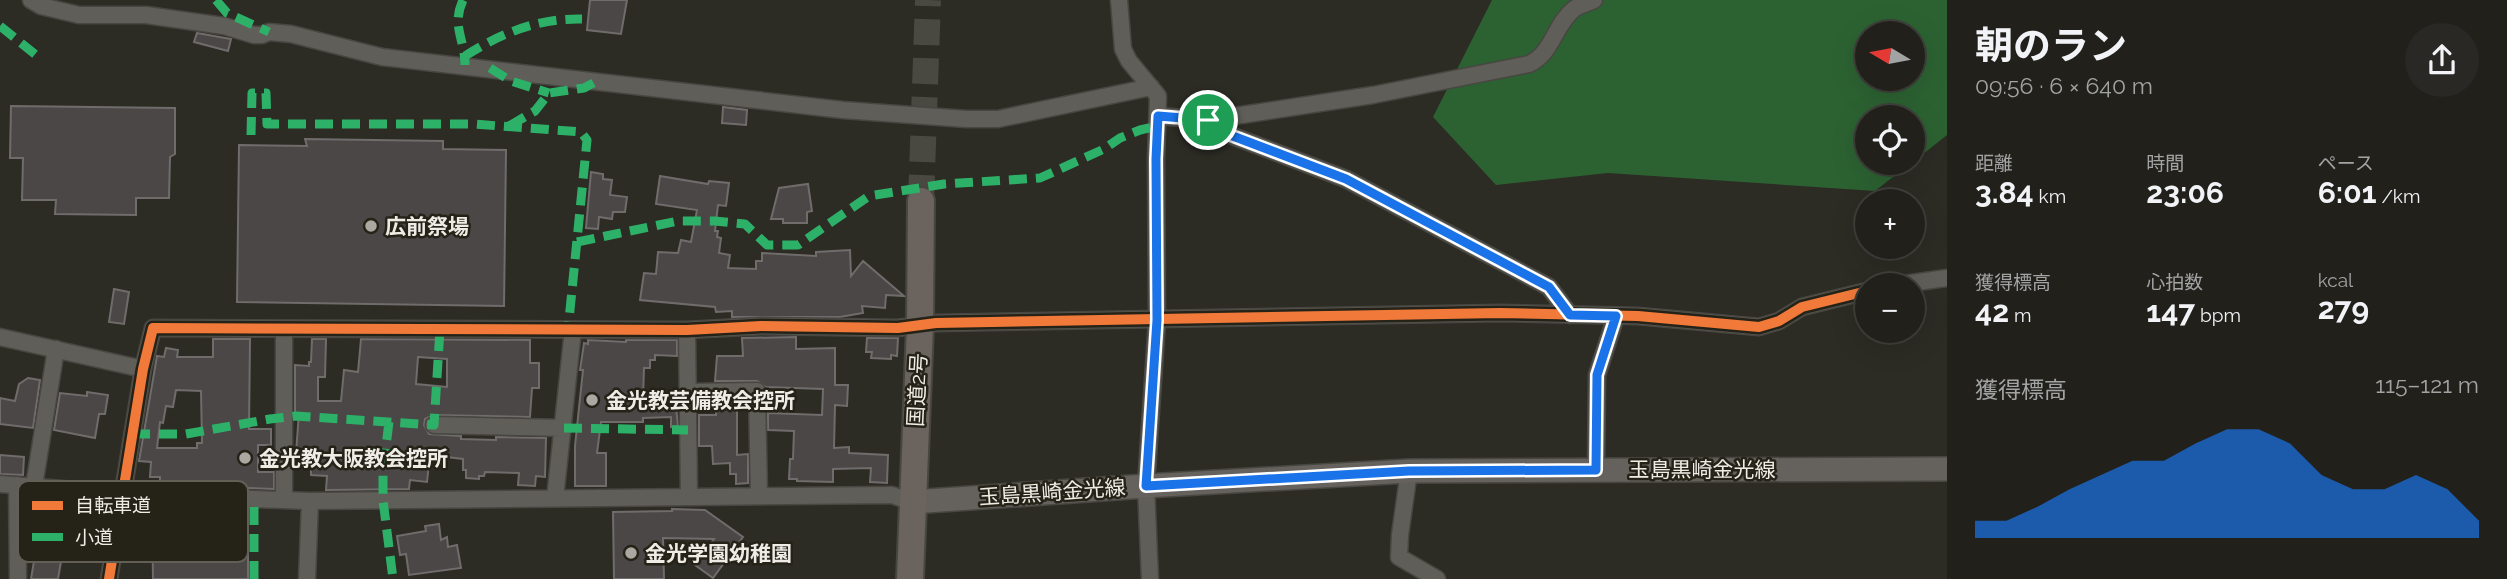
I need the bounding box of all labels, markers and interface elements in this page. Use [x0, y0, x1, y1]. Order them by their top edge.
north arrow [1855, 21, 1925, 91]
map controls [1855, 21, 1925, 343]
text: 朝のラン [1975, 23, 2127, 68]
button: share [2405, 23, 2479, 97]
text: 09:56 · 6 × 640 m [1975, 72, 2153, 99]
pin [1178, 90, 1238, 150]
icon: arrive [1189, 101, 1227, 139]
button: locate [1855, 105, 1925, 175]
text: 距離 [1975, 152, 2013, 174]
text: 時間 [2146, 152, 2184, 174]
text: ペース [2318, 152, 2374, 174]
text: 3.84 [1975, 175, 2034, 210]
text: 23:06 [2146, 175, 2224, 210]
text: 6:01 [2318, 175, 2377, 210]
text: km [2034, 185, 2066, 207]
text: /km [2377, 185, 2420, 207]
button: + [1855, 189, 1925, 259]
place label: 広前祭場 [385, 214, 469, 239]
marker: 広前祭場 [363, 218, 379, 234]
text: kcal [2318, 269, 2353, 291]
text: 獲得標高 [1975, 271, 2051, 293]
text: 心拍数 [2146, 271, 2203, 293]
button: − [1855, 273, 1925, 343]
text: 279 [2318, 291, 2369, 326]
text: 42 [1975, 294, 2009, 329]
text: 147 [2146, 294, 2195, 329]
text: m [2009, 304, 2031, 326]
text: bpm [2195, 304, 2241, 326]
street label: 国道2号 [903, 352, 931, 428]
text: 115–121 m [2375, 371, 2479, 398]
text: 獲得標高 [1975, 376, 2067, 403]
place label: 金光教芸備教会控所 [606, 388, 795, 413]
marker: 金光教芸備教会控所 [584, 392, 600, 408]
place label: 金光教大阪教会控所 [259, 446, 448, 471]
marker: 金光教大阪教会控所 [237, 450, 253, 466]
street label: 玉島黒崎金光線 [1629, 457, 1776, 482]
street label: 玉島黒崎金光線 [978, 474, 1126, 510]
legend [18, 481, 248, 562]
text: 自転車道 [75, 494, 151, 516]
text: 小道 [75, 526, 113, 548]
place label: 金光学園幼稚園 [645, 541, 792, 566]
marker: 金光学園幼稚園 [623, 545, 639, 561]

